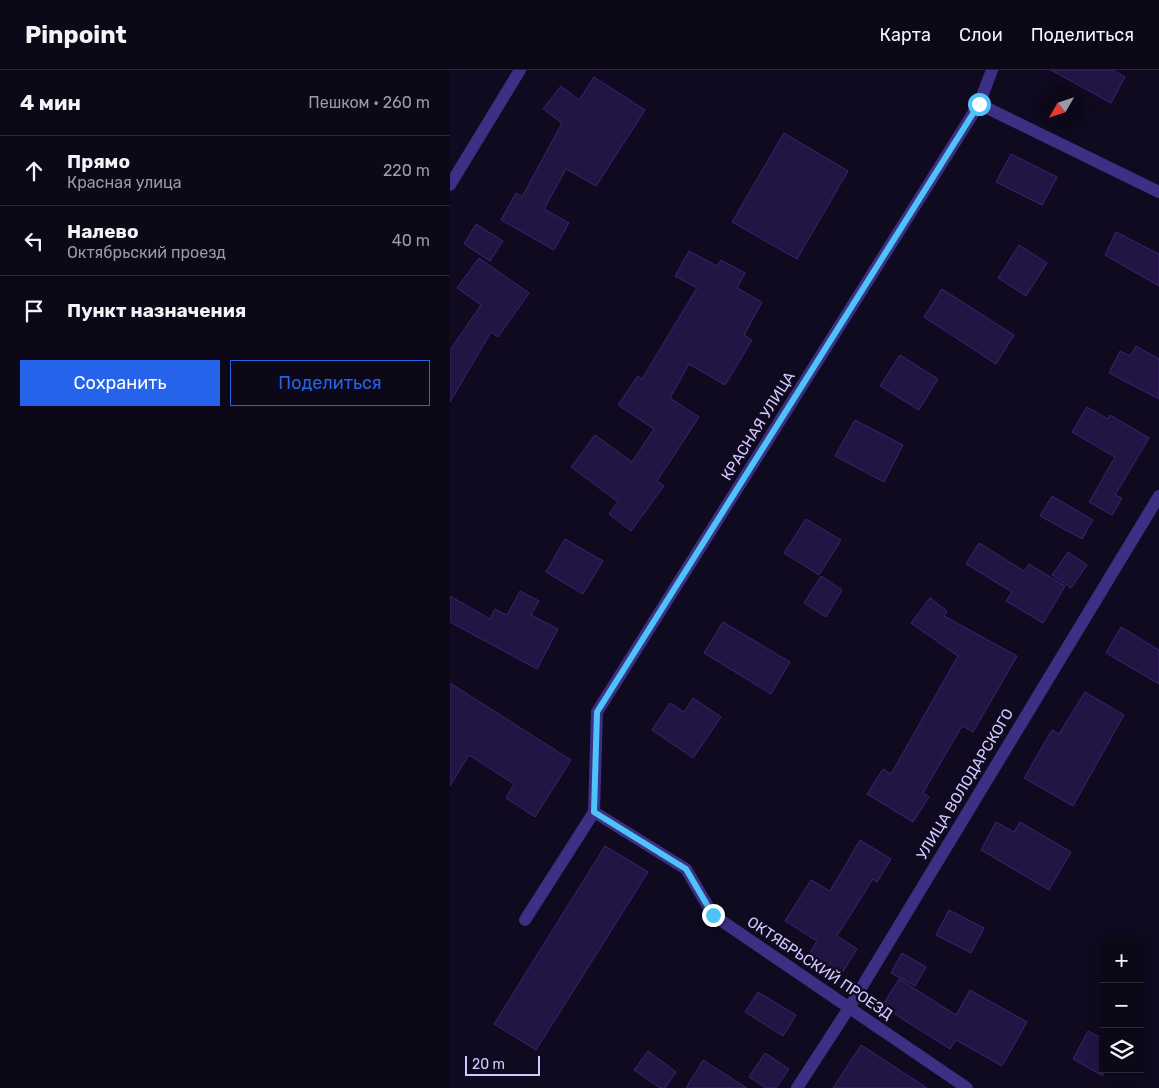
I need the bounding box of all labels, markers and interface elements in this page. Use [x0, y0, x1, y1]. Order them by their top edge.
text: Pinpoint [25, 21, 127, 49]
text: Карта [880, 24, 931, 46]
text: Слои [959, 24, 1003, 46]
text: Поделиться [1031, 24, 1134, 46]
north arrow [1039, 85, 1084, 130]
text: 4 мин [20, 90, 81, 115]
text: Пешком · 260 m [308, 93, 430, 112]
route start [968, 93, 991, 116]
text: Прямо [67, 150, 130, 173]
icon: ahead [20, 157, 48, 185]
text: 220 m [383, 161, 430, 180]
text: Красная улица [67, 173, 182, 192]
text: Налево [67, 220, 139, 243]
icon: left [20, 227, 48, 255]
text: 40 m [392, 231, 430, 250]
text: Октябрьский проезд [67, 243, 226, 262]
icon: arrive [20, 297, 48, 325]
text: Пункт назначения [67, 299, 246, 322]
button: Сохранить [20, 360, 220, 406]
button: Поделиться [230, 360, 430, 406]
street label: КРАСНАЯ УЛИЦА [717, 368, 799, 484]
street label: УЛИЦА ВОЛОДАРСКОГО [913, 705, 1017, 863]
route end [702, 904, 725, 927]
street label: ОКТЯБРЬСКИЙ ПРОЕЗД [744, 913, 897, 1024]
map controls [1099, 938, 1144, 1073]
button: + [1099, 938, 1144, 983]
button: − [1099, 983, 1144, 1028]
button: layers [1099, 1028, 1144, 1073]
scale bar [465, 1053, 540, 1076]
text: 20 m [472, 1056, 505, 1073]

